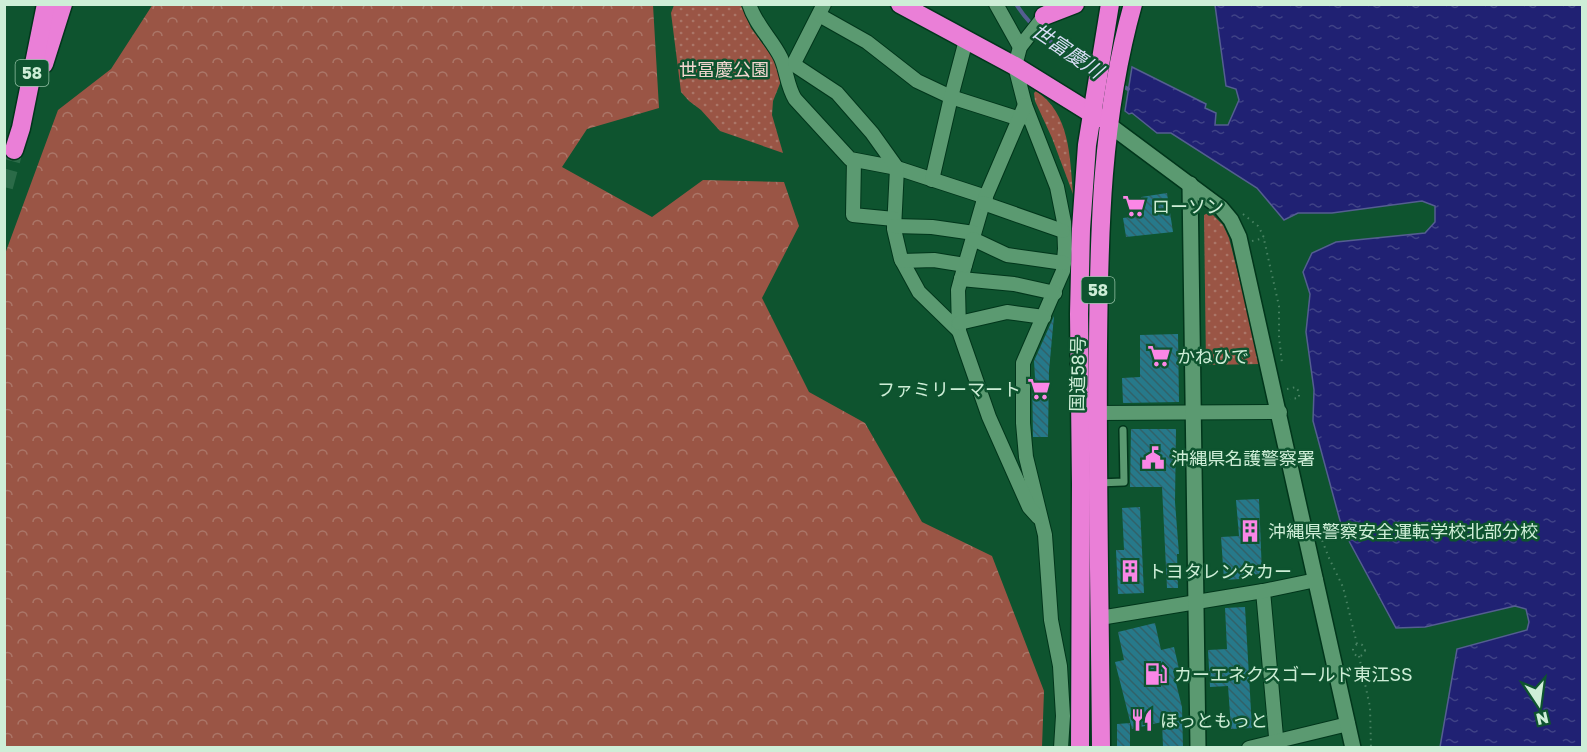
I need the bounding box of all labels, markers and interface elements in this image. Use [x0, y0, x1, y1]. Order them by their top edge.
water label: 世富慶川 [1028, 18, 1110, 83]
park label: 世冨慶公園 [679, 58, 769, 80]
road number: 58 [15, 60, 48, 86]
supermarket icon: ローソン [1121, 193, 1147, 219]
place label: ローソン [1152, 195, 1224, 217]
road number: 58 [1082, 277, 1114, 303]
street label: 国道58号 [1065, 336, 1089, 412]
supermarket icon: かねひで [1146, 343, 1172, 369]
place label: かねひで [1177, 345, 1249, 367]
supermarket icon: ファミリーマート [1026, 376, 1052, 402]
place label: ファミリーマート [877, 378, 1021, 400]
public building icon: 沖縄県名護警察署 [1140, 445, 1166, 471]
place label: 沖縄県名護警察署 [1171, 447, 1315, 469]
building icon: 沖縄県警察安全運転学校北部分校 [1237, 518, 1263, 544]
place label: 沖縄県警察安全運転学校北部分校 [1268, 520, 1538, 542]
building icon: トヨタレンタカー [1117, 558, 1143, 584]
place label: トヨタレンタカー [1148, 560, 1292, 582]
fuel station icon: カーエネクスゴールド東江SS [1143, 661, 1169, 687]
place label: カーエネクスゴールド東江SS [1174, 663, 1413, 685]
north arrow [1509, 674, 1569, 734]
restaurant icon: ほっともっと [1129, 707, 1155, 733]
text: N [1534, 708, 1551, 730]
place label: ほっともっと [1160, 709, 1268, 731]

